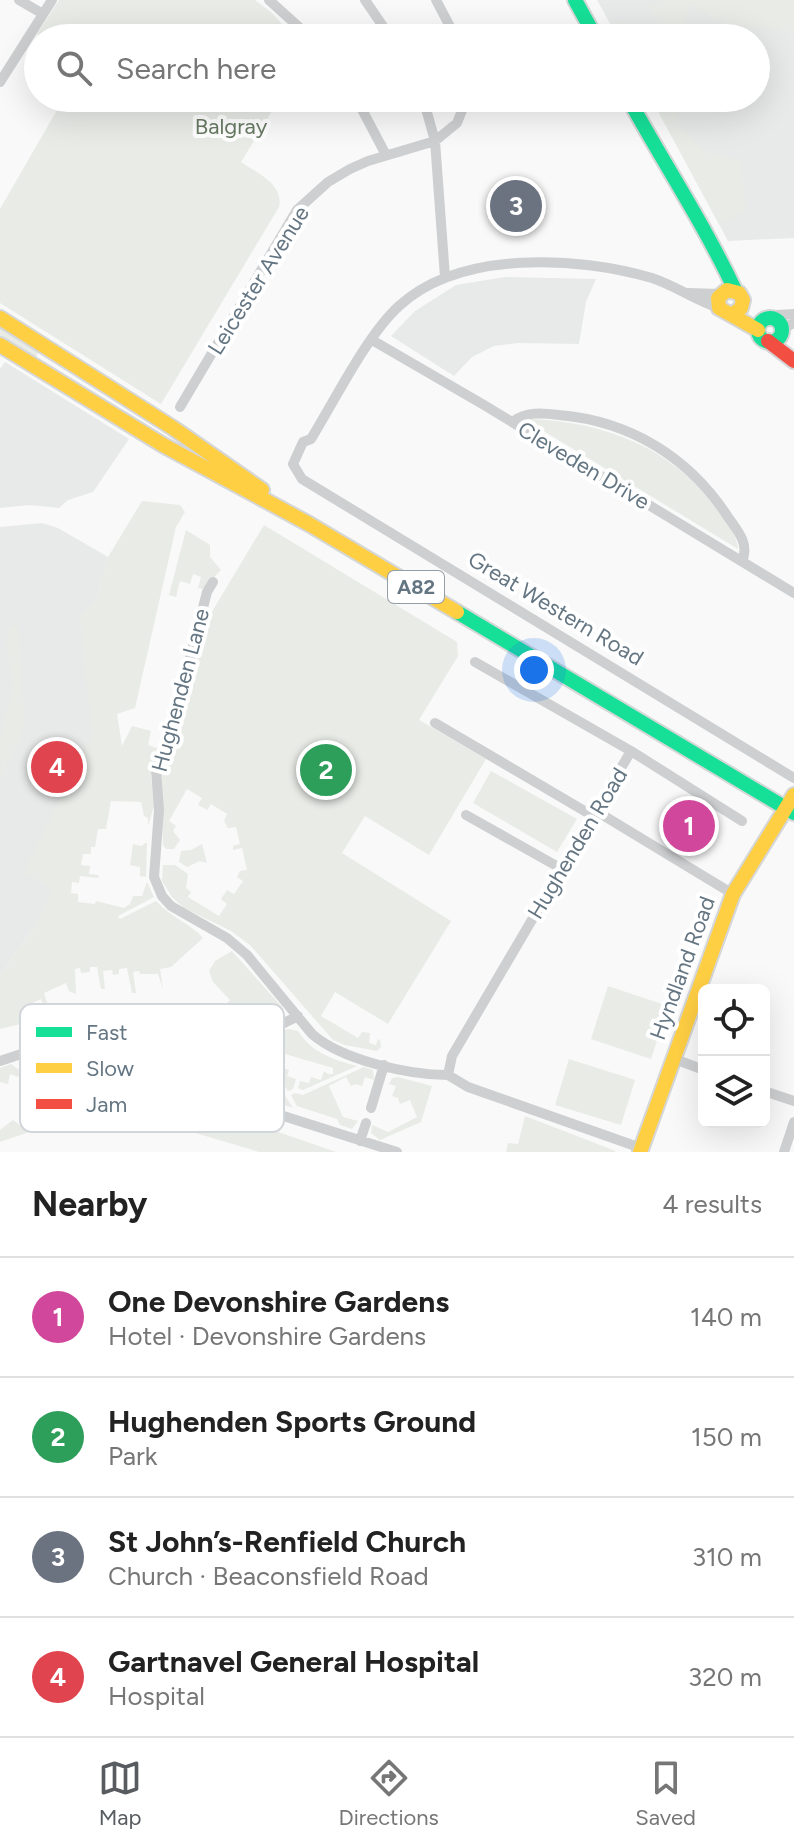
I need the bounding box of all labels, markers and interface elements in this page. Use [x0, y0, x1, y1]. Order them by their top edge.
search box [24, 24, 770, 112]
icon: search [52, 46, 96, 90]
text: Search here [116, 50, 276, 87]
park label: Balgray [195, 113, 268, 140]
pin: 3 [490, 176, 542, 236]
street label: Leicester Avenue [202, 201, 315, 360]
street label: Cleveden Drive [513, 415, 655, 515]
street label: Great Western Road [463, 545, 648, 671]
road number: A82 [388, 571, 444, 603]
street label: Hughenden Lane [146, 606, 215, 775]
your location [514, 650, 554, 690]
pin: 4 [31, 737, 83, 797]
pin: 2 [300, 740, 352, 800]
street label: Hughenden Road [522, 763, 633, 924]
pin: 1 [663, 796, 715, 856]
street label: Hyndland Road [644, 893, 721, 1044]
map controls [698, 984, 770, 1128]
button: locate [698, 984, 770, 1056]
legend [20, 1004, 284, 1132]
text: Fast [86, 1019, 128, 1046]
text: Slow [86, 1055, 135, 1082]
button: layers [698, 1056, 770, 1128]
text: Jam [86, 1091, 127, 1118]
text: Nearby [32, 1184, 147, 1225]
text: 4 results [662, 1188, 762, 1220]
text: One Devonshire Gardens [108, 1283, 449, 1320]
text: 1 [53, 1301, 63, 1333]
text: 140 m [690, 1301, 762, 1333]
text: Hotel · Devonshire Gardens [108, 1320, 426, 1352]
text: Hughenden Sports Ground [108, 1403, 476, 1440]
text: 2 [50, 1421, 66, 1453]
text: 150 m [691, 1421, 762, 1453]
text: Park [108, 1440, 157, 1472]
text: St John’s-Renfield Church [108, 1523, 466, 1560]
text: 3 [51, 1541, 65, 1573]
text: 310 m [692, 1541, 762, 1573]
text: Church · Beaconsfield Road [108, 1560, 429, 1592]
text: Gartnavel General Hospital [108, 1643, 479, 1680]
text: 4 [50, 1661, 66, 1693]
text: 320 m [688, 1661, 762, 1693]
text: Hospital [108, 1680, 205, 1712]
tab: Map [98, 1756, 142, 1831]
tab: Directions [339, 1756, 439, 1831]
tab: Saved [635, 1756, 696, 1831]

